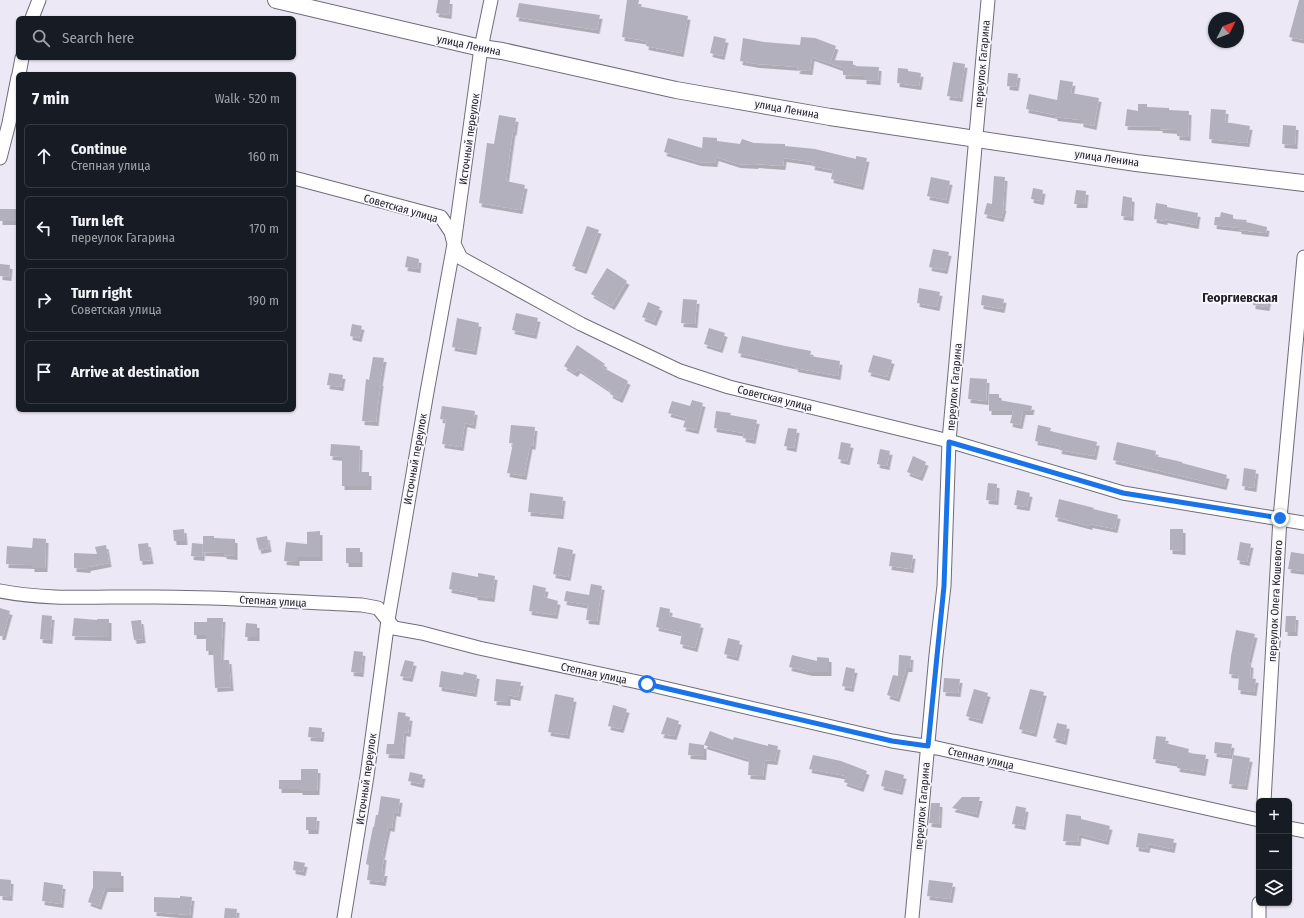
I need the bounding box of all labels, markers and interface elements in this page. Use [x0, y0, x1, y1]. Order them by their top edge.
north arrow [1208, 12, 1244, 48]
search box [16, 16, 296, 60]
street label: переулок Гагарина [972, 20, 993, 108]
icon: search [30, 27, 52, 49]
text: Search here [62, 29, 134, 47]
street label: улица Ленина [436, 32, 502, 59]
text: 7 min [32, 88, 69, 109]
text: Walk · 520 m [215, 91, 280, 106]
street label: Источный переулок [457, 92, 482, 186]
street label: улица Ленина [754, 97, 820, 122]
text: Continue [71, 140, 127, 158]
icon: ahead [33, 145, 55, 167]
street label: улица Ленина [1074, 148, 1140, 169]
text: 160 m [248, 149, 279, 164]
text: Степная улица [71, 158, 151, 173]
street label: Советская улица [362, 192, 440, 225]
text: Turn left [71, 212, 124, 230]
icon: left [33, 217, 55, 239]
text: 170 m [249, 221, 279, 236]
text: переулок Гагарина [71, 230, 175, 245]
text: Turn right [71, 284, 132, 302]
icon: right [33, 289, 55, 311]
district label: Георгиевская [1202, 290, 1278, 305]
text: 190 m [248, 293, 279, 308]
text: Советская улица [71, 302, 162, 317]
street label: переулок Гагарина [944, 343, 965, 431]
icon: arrive [33, 361, 55, 383]
text: Arrive at destination [71, 363, 199, 381]
street label: Советская улица [736, 383, 814, 414]
street label: Источный переулок [401, 412, 430, 506]
route end [1271, 509, 1289, 527]
street label: переулок Олега Кошевого [1266, 540, 1285, 662]
street label: Степная улица [239, 593, 307, 610]
street label: Степная улица [560, 660, 628, 687]
route start [638, 675, 656, 693]
street label: Источный переулок [354, 732, 379, 826]
street label: Степная улица [947, 745, 1015, 772]
street label: переулок Гагарина [912, 762, 933, 850]
map controls [1256, 798, 1292, 906]
button: + [1256, 798, 1292, 834]
button: − [1256, 834, 1292, 870]
button: layers [1256, 870, 1292, 906]

